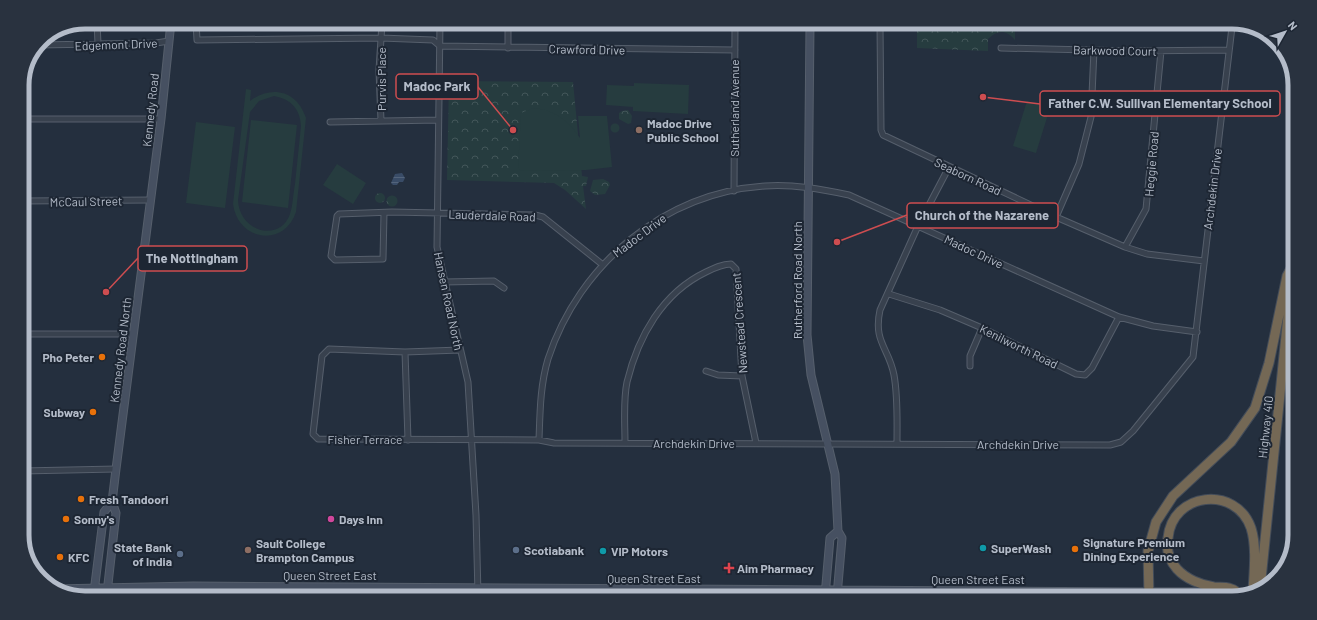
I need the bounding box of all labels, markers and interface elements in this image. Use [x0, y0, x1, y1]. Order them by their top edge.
north arrow [1265, 12, 1305, 52]
text: N [1286, 18, 1301, 32]
street label: Edgemont Drive [74, 36, 158, 52]
street label: Crawford Drive [549, 41, 625, 57]
street label: Barkwood Court [1073, 42, 1157, 58]
street label: Purvis Place [374, 47, 388, 111]
street label: Sutherland Avenue [727, 59, 741, 157]
street label: Kennedy Road [139, 73, 161, 147]
callout: Madoc Park [396, 74, 478, 99]
text: Madoc Park [404, 78, 470, 94]
callout: Father C.W. Sullivan Elementary School [1040, 91, 1280, 116]
text: Father C.W. Sullivan Elementary School [1048, 95, 1272, 111]
place label: Madoc Drive Public School [647, 116, 719, 144]
marker: Madoc Drive Public School [634, 125, 644, 135]
street label: Heggie Road [1141, 131, 1161, 197]
street label: Archdekin Drive [1200, 148, 1224, 230]
street label: Seaborn Road [932, 154, 1004, 198]
street label: McCaul Street [50, 193, 122, 209]
callout: Church of the Nazarene [907, 203, 1058, 228]
street label: Lauderdale Road [448, 206, 536, 224]
text: Church of the Nazarene [915, 207, 1049, 223]
street label: Madoc Drive [610, 210, 668, 260]
street label: Rutherford Road North [790, 221, 804, 339]
street label: Madoc Drive [942, 231, 1006, 271]
callout: The Nottingham [138, 246, 247, 271]
text: The Nottingham [146, 250, 238, 266]
street label: Hansen Road North [432, 250, 466, 352]
street label: Newstead Crescent [728, 272, 750, 374]
street label: Kennedy Road North [107, 296, 133, 404]
street label: Kenilworth Road [978, 321, 1060, 371]
place label: Pho Peter [42, 350, 94, 364]
marker: Pho Peter [97, 352, 107, 362]
street label: Highway 410 [1255, 395, 1275, 459]
place label: Subway [44, 405, 85, 419]
marker: Subway [88, 407, 98, 417]
street label: Fisher Terrace [327, 432, 403, 446]
street label: Archdekin Drive [653, 436, 735, 450]
street label: Archdekin Drive [977, 437, 1059, 451]
place label: Fresh Tandoori [89, 492, 169, 506]
marker: Fresh Tandoori [76, 494, 86, 504]
place label: Sonny's [74, 512, 115, 526]
place label: Days Inn [339, 512, 383, 526]
marker: Sonny's [61, 514, 71, 524]
marker: Days Inn [326, 514, 336, 524]
place label: Signature Premium Dining Experience [1083, 535, 1185, 563]
place label: Sault College Brampton Campus [256, 536, 354, 564]
place label: State Bank of India [114, 540, 173, 568]
place label: SuperWash [991, 541, 1051, 555]
place label: Scotiabank [524, 543, 585, 557]
marker: SuperWash [978, 543, 988, 553]
place label: VIP Motors [611, 544, 668, 558]
marker: Signature Premium Dining Experience [1070, 544, 1080, 554]
marker: Sault College Brampton Campus [243, 545, 253, 555]
marker: Scotiabank [511, 545, 521, 555]
marker: VIP Motors [598, 546, 608, 556]
marker: State Bank of India [175, 549, 185, 559]
place label: KFC [68, 550, 90, 564]
marker: KFC [55, 552, 65, 562]
place label: Aim Pharmacy [737, 561, 814, 575]
marker: Aim Pharmacy [724, 563, 734, 573]
street label: Queen Street East [283, 568, 377, 582]
street label: Queen Street East [607, 571, 701, 585]
street label: Queen Street East [931, 572, 1025, 586]

